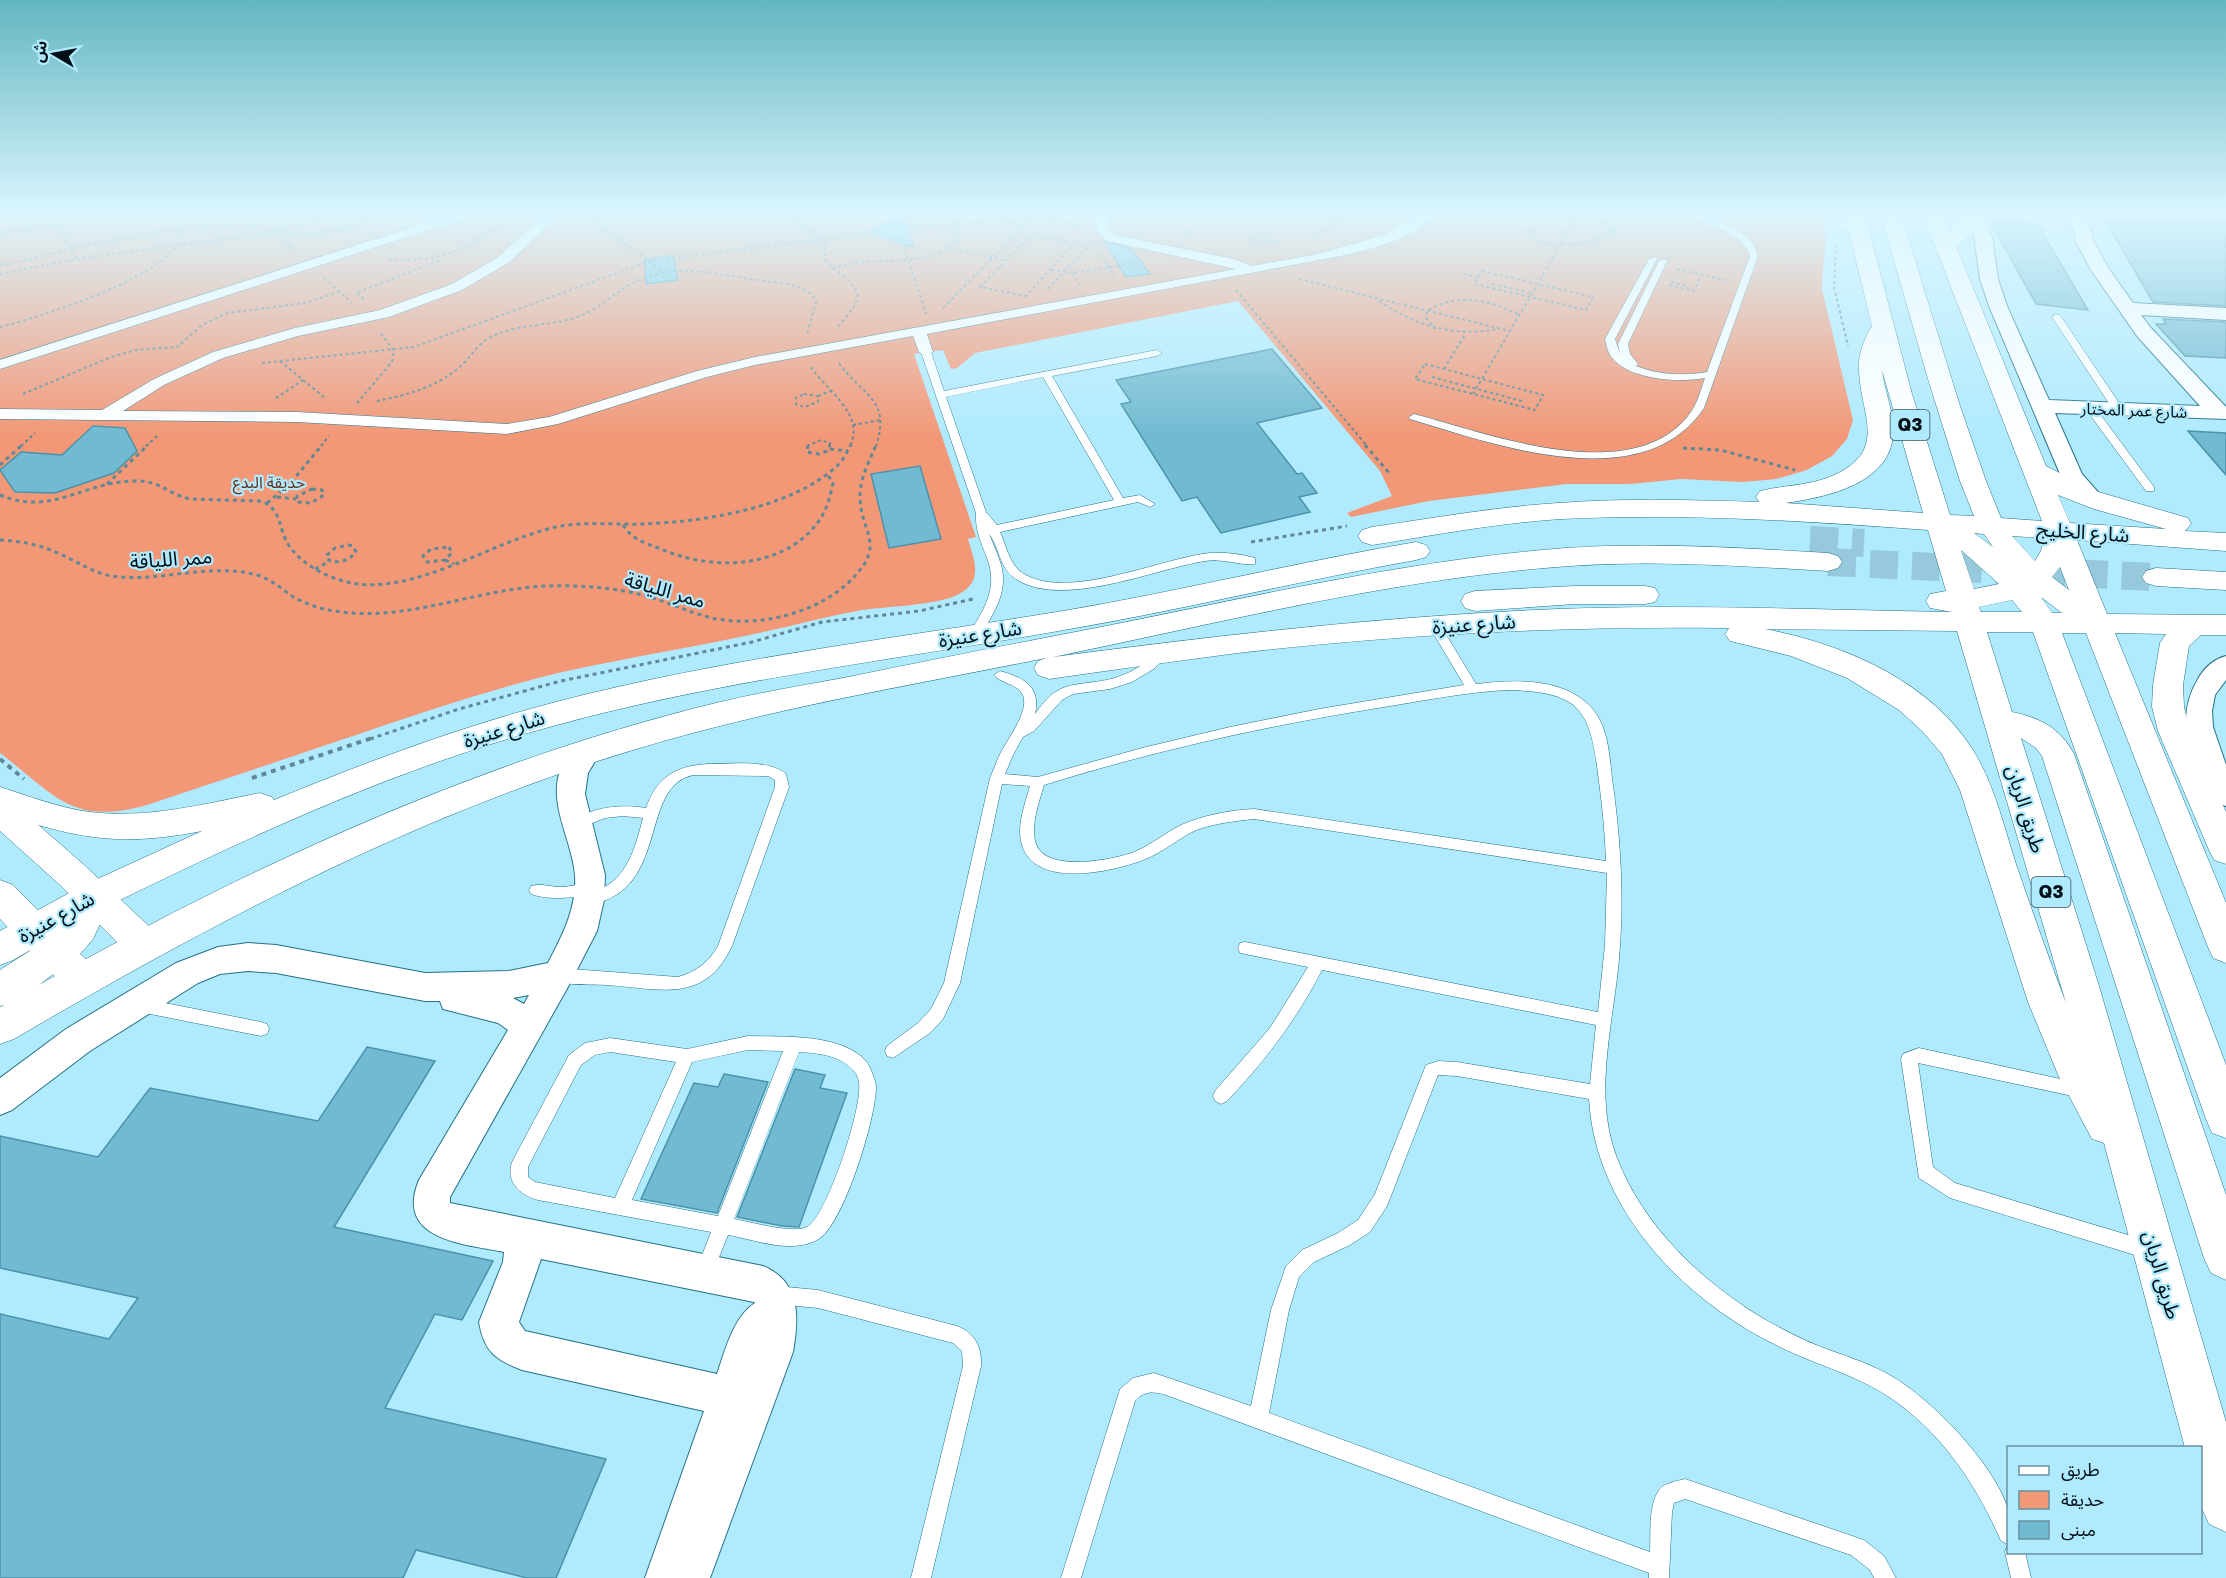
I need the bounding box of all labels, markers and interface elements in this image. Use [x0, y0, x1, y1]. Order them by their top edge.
north arrow [24, 24, 84, 84]
text: ش [27, 39, 51, 64]
street label: شارع عمر المختار [2079, 398, 2188, 425]
road number: Q3 [1890, 410, 1930, 440]
park label: حديقة البدع [233, 472, 305, 495]
street label: شارع الخليج [2036, 516, 2130, 550]
street label: ممر اللياقة [129, 543, 213, 574]
street label: ممر اللياقة [622, 566, 708, 613]
street label: شارع عنيزة [1431, 608, 1517, 642]
street label: شارع عنيزة [937, 615, 1024, 655]
street label: شارع عنيزة [460, 704, 548, 756]
street label: طريق الريان [2000, 762, 2052, 856]
road number: Q3 [2032, 877, 2070, 907]
street label: شارع عنيزة [13, 885, 100, 950]
street label: طريق الريان [2137, 1228, 2187, 1322]
legend [2007, 1446, 2202, 1554]
text: طريق [2061, 1458, 2100, 1481]
text: حديقة [2061, 1488, 2104, 1510]
text: مبنى [2061, 1518, 2096, 1541]

